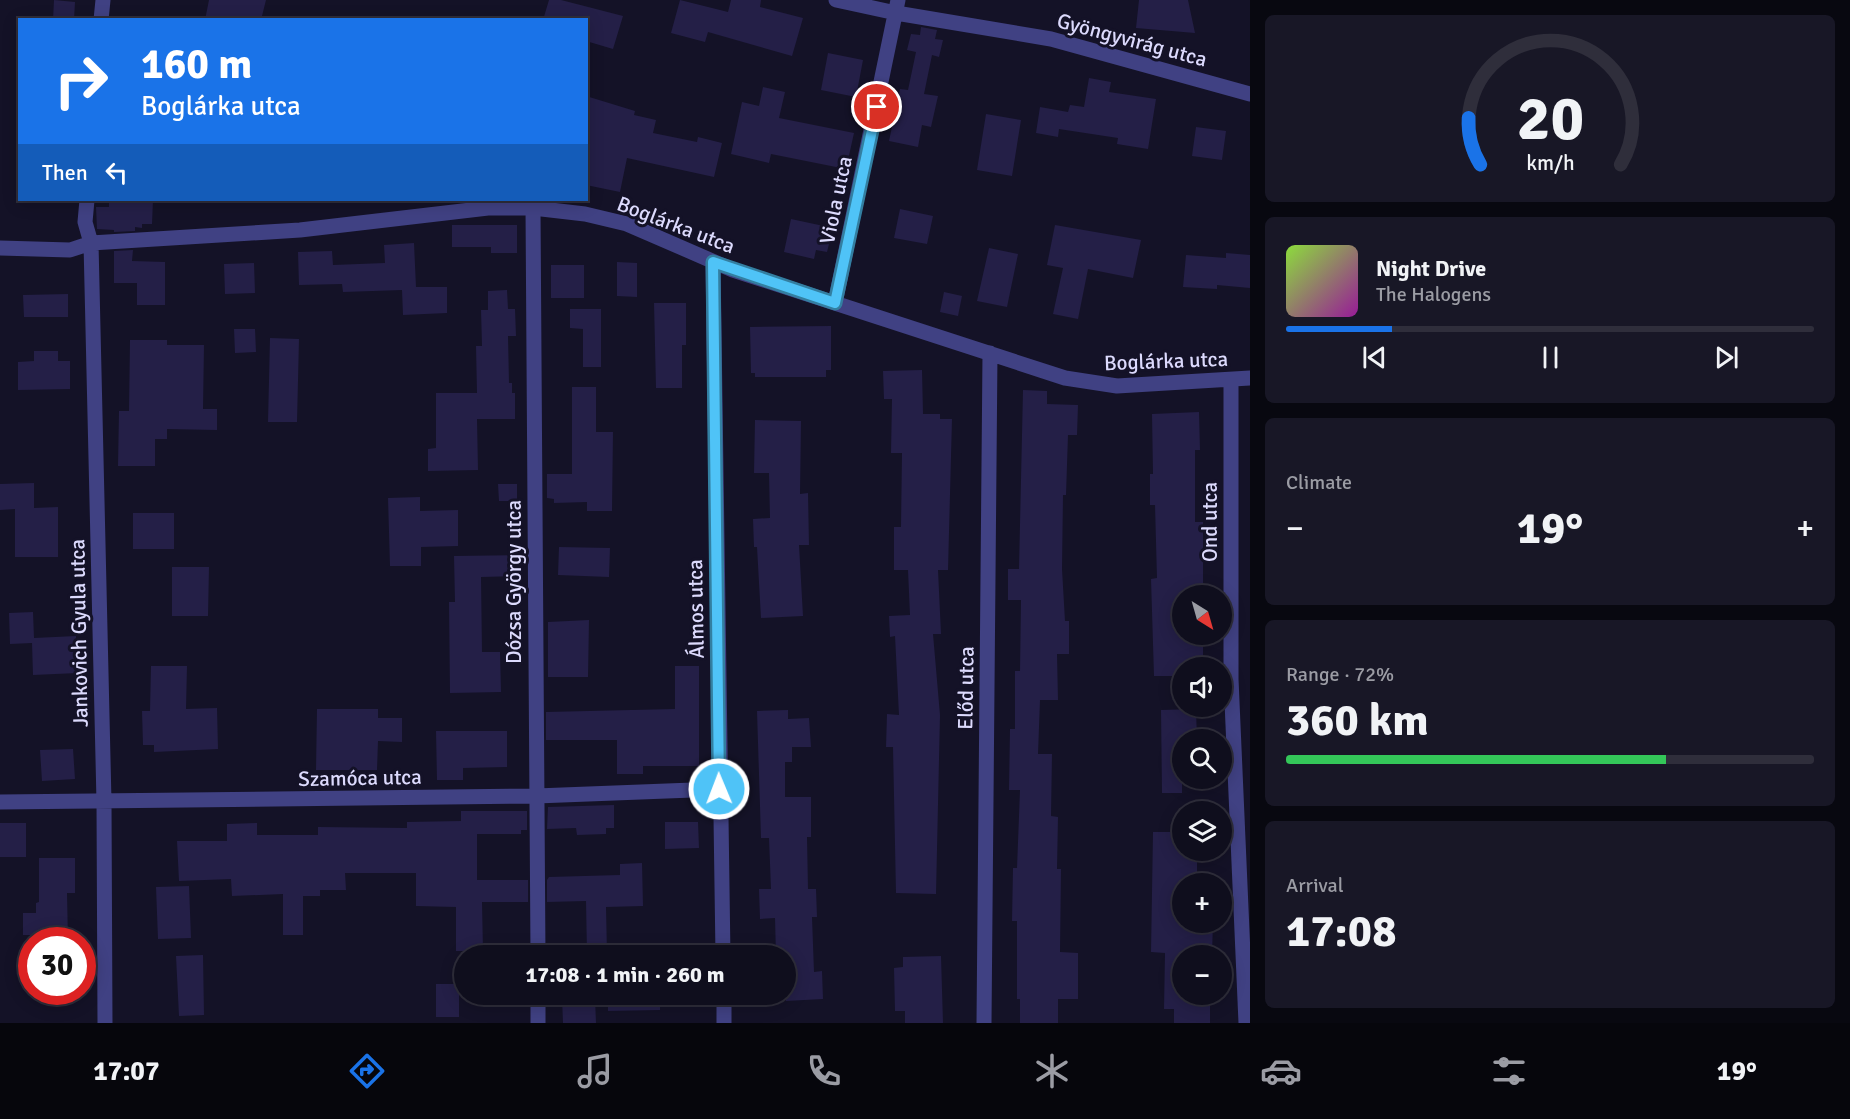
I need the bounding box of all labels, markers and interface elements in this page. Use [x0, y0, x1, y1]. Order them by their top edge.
street label: Gyöngyvirág utca [1054, 7, 1210, 73]
text: 160 m [141, 39, 252, 90]
icon: right [42, 42, 120, 120]
text: 20 [1516, 80, 1584, 157]
pin [851, 81, 902, 132]
text: Boglárka utca [141, 90, 301, 123]
icon: arrive [860, 90, 893, 123]
text: km/h [1526, 151, 1574, 177]
street label: Viola utca [814, 154, 858, 246]
icon: left [100, 156, 133, 189]
text: Then [42, 159, 88, 186]
street label: Boglárka utca [613, 191, 739, 259]
text: Night Drive [1376, 255, 1486, 282]
text: The Halogens [1376, 282, 1491, 307]
icon: previous [1358, 341, 1391, 374]
icon: pause [1534, 341, 1567, 374]
icon: next [1710, 341, 1743, 374]
street label: Boglárka utca [1103, 346, 1229, 376]
text: Climate [1286, 470, 1352, 495]
street label: Ond utca [1197, 482, 1223, 562]
street label: Dózsa György utca [501, 500, 527, 664]
text: 19° [1517, 501, 1583, 556]
text: − [1286, 508, 1304, 549]
text: + [1796, 508, 1814, 549]
street label: Jankovich Gyula utca [64, 539, 94, 727]
street label: Álmos utca [682, 559, 710, 659]
north arrow [1172, 585, 1232, 645]
map controls [1172, 585, 1232, 1005]
street label: Előd utca [952, 646, 980, 730]
button: sound [1172, 657, 1232, 717]
text: Range · 72% [1286, 662, 1394, 687]
text: 360 km [1286, 693, 1429, 748]
button: search [1172, 729, 1232, 789]
position arrow [687, 757, 751, 821]
street label: Szamóca utca [298, 764, 422, 792]
button: layers [1172, 801, 1232, 861]
button: + [1172, 873, 1232, 933]
text: Arrival [1286, 873, 1344, 898]
text: 17:08 [1286, 904, 1396, 959]
speed limit sign: 30 [18, 927, 96, 1005]
button: − [1172, 945, 1232, 1005]
text: 17:08 · 1 min · 260 m [525, 961, 725, 988]
icon: directions [346, 1050, 388, 1092]
icon: music [574, 1050, 616, 1092]
icon: phone [803, 1050, 845, 1092]
icon: climate [1031, 1050, 1073, 1092]
icon: car [1260, 1050, 1302, 1092]
icon: filters [1488, 1050, 1530, 1092]
text: 17:07 [93, 1055, 160, 1088]
text: 19° [1717, 1055, 1757, 1088]

